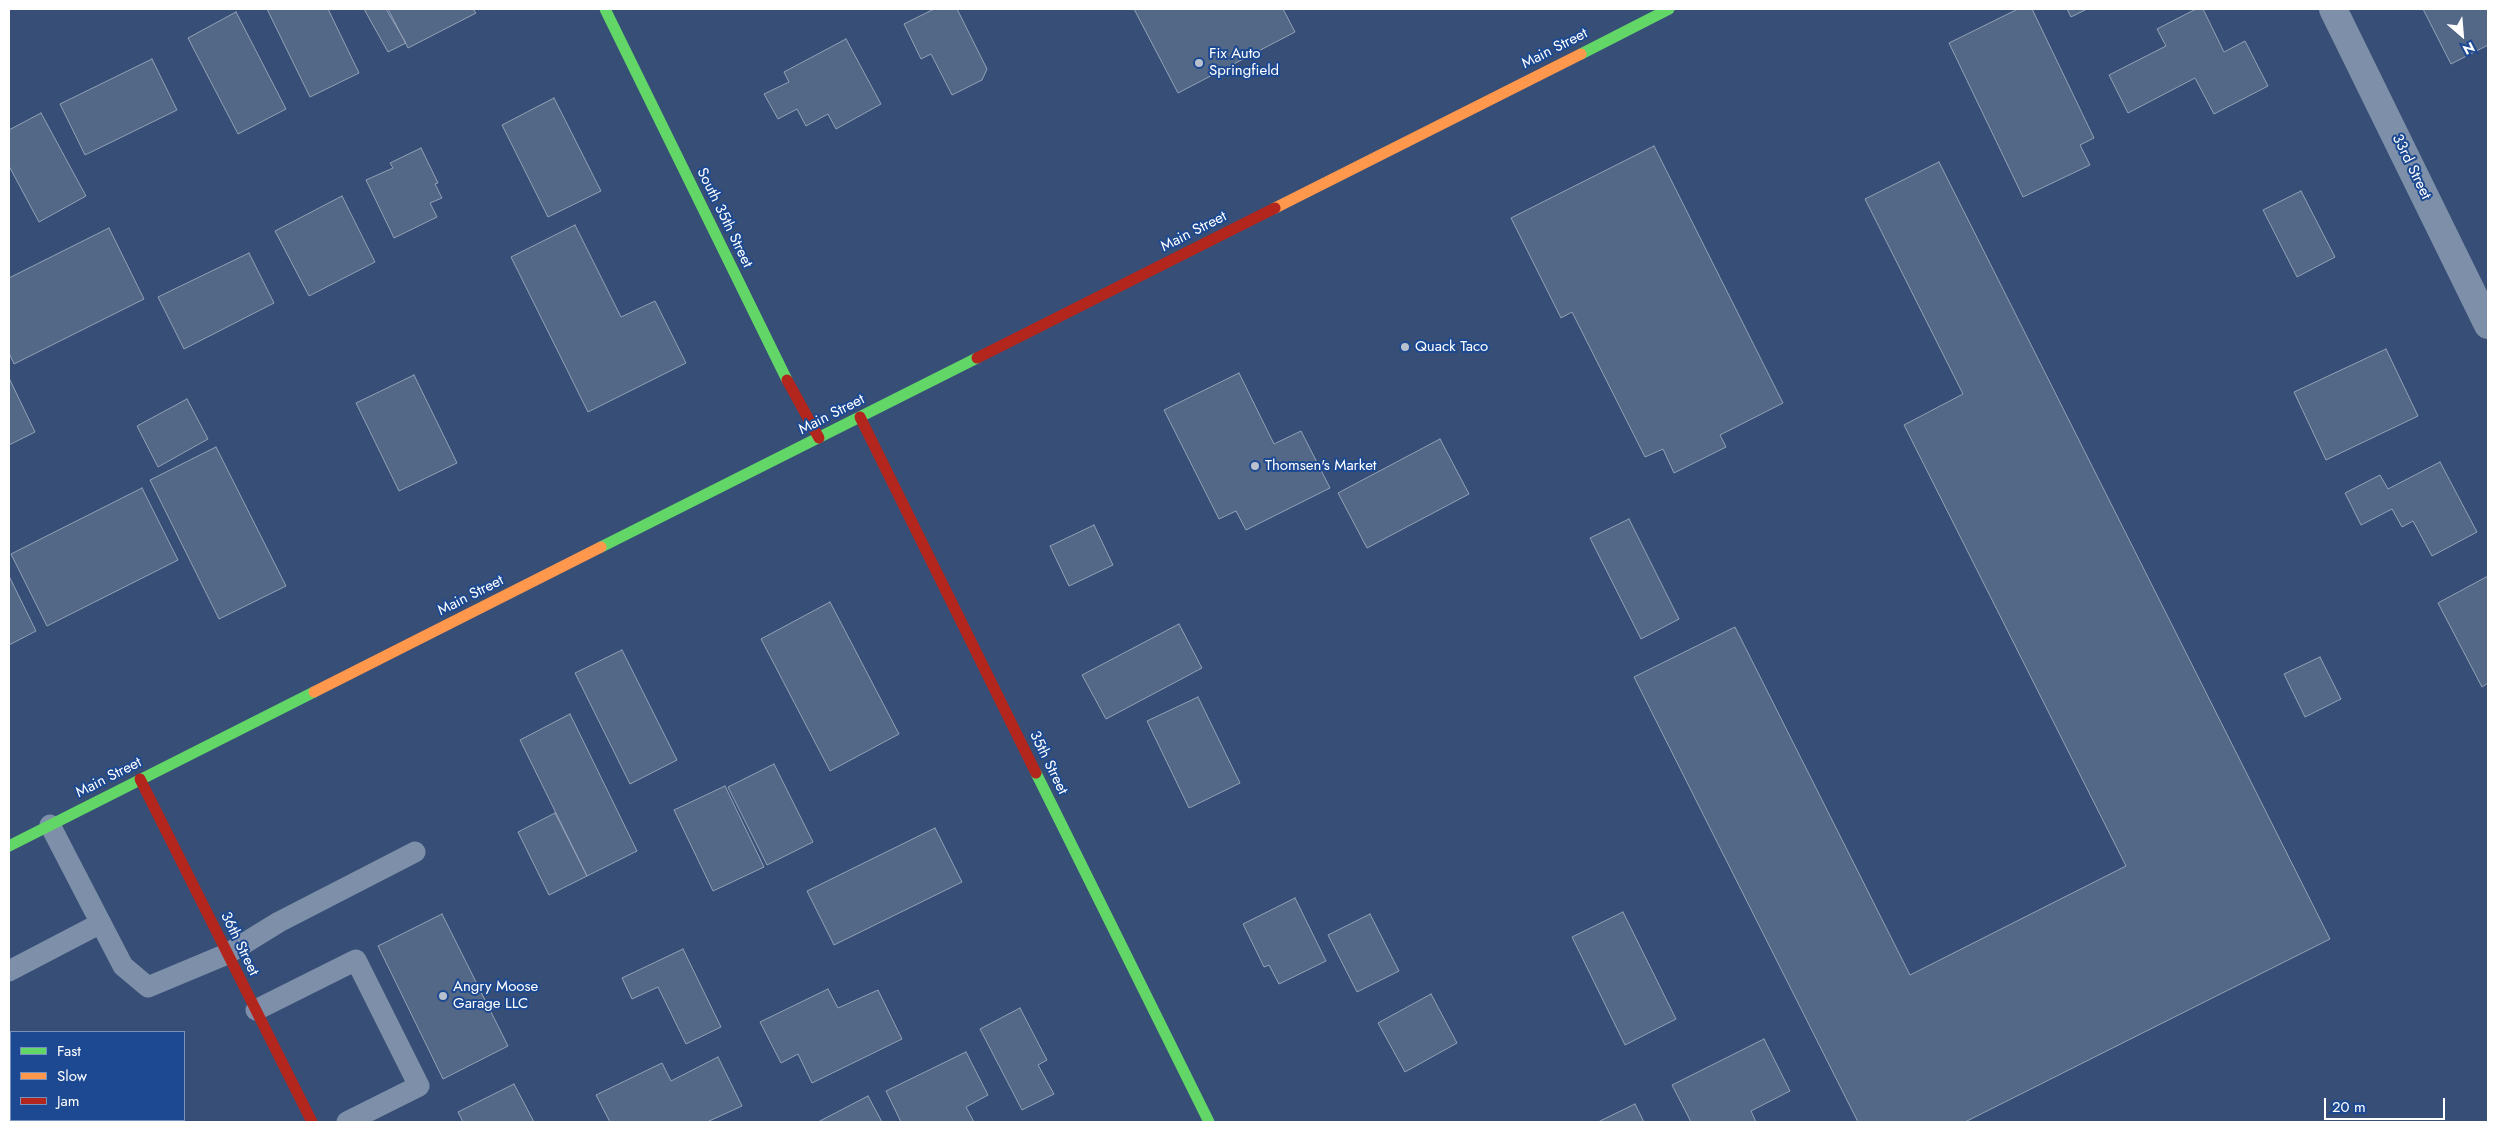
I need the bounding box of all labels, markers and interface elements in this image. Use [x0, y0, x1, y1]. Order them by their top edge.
north arrow [2437, 10, 2487, 60]
street label: Main Street [1519, 25, 1591, 73]
text: N [2459, 37, 2478, 60]
place label: Fix Auto Springfield [1209, 45, 1279, 80]
marker: Fix Auto Springfield [1193, 57, 1205, 69]
street label: 33rd Street [2387, 131, 2435, 203]
street label: South 35th Street [692, 165, 756, 271]
street label: Main Street [1158, 208, 1230, 256]
place label: Quack Taco [1415, 338, 1488, 356]
marker: Quack Taco [1399, 341, 1411, 353]
street label: Main Street [796, 391, 868, 439]
place label: Thomsen's Market [1265, 457, 1376, 475]
marker: Thomsen's Market [1249, 460, 1261, 472]
street label: Main Street [435, 572, 507, 620]
street label: 35th Street [1025, 728, 1071, 798]
street label: Main Street [73, 754, 145, 802]
street label: 36th Street [216, 909, 262, 979]
place label: Angry Moose Garage LLC [453, 978, 538, 1013]
marker: Angry Moose Garage LLC [437, 990, 449, 1002]
legend [10, 1031, 185, 1121]
text: Fast [57, 1040, 81, 1062]
text: Slow [57, 1065, 87, 1087]
scale bar [2327, 1088, 2448, 1120]
text: Jam [57, 1090, 80, 1112]
text: 20 m [2332, 1096, 2366, 1118]

